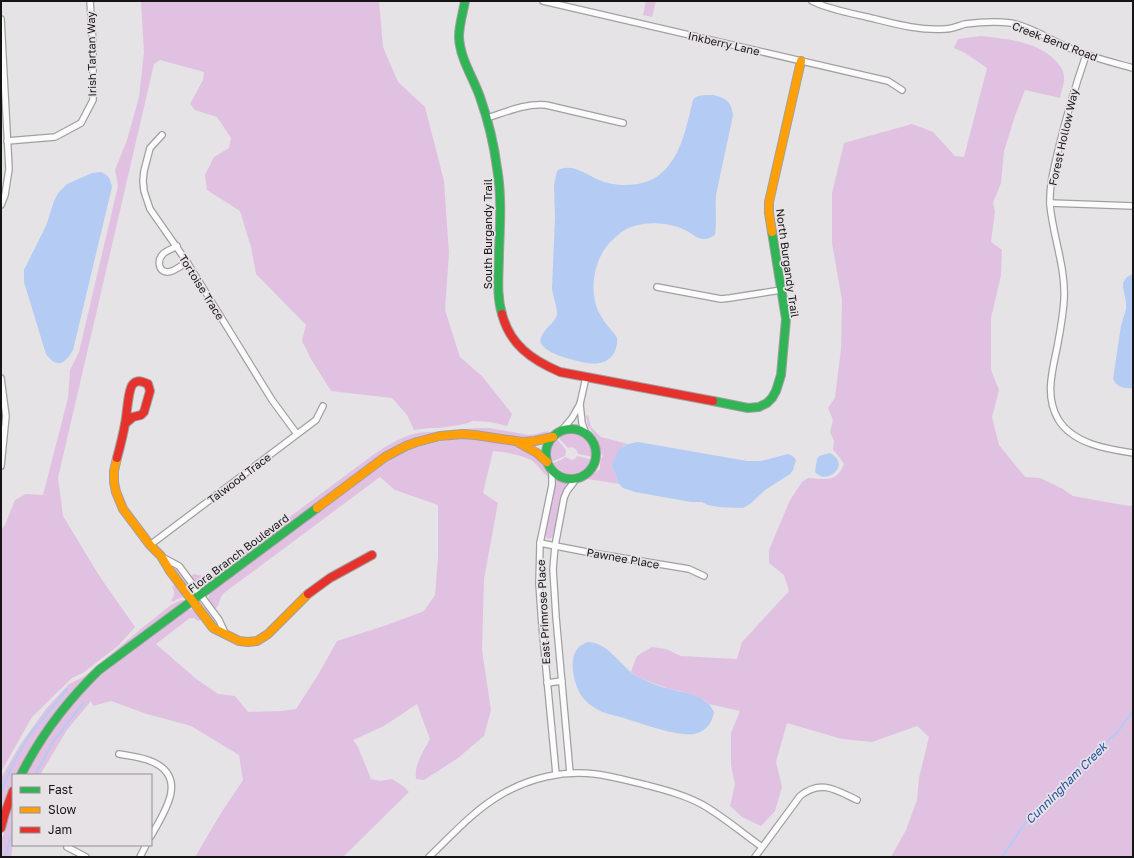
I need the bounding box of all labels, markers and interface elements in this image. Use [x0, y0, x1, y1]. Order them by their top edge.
street label: Irish Tartan Way [84, 11, 98, 97]
street label: Creek Bend Road [1010, 19, 1100, 63]
street label: Inkberry Lane [687, 28, 761, 58]
street label: Forest Hollow Way [1046, 87, 1080, 187]
street label: South Burgandy Trail [481, 178, 494, 289]
street label: North Burgandy Trail [774, 208, 802, 319]
street label: Tortoise Trace [177, 252, 227, 322]
street label: Talwood Trace [205, 450, 273, 506]
street label: Flora Branch Boulevard [185, 511, 291, 595]
street label: Pawnee Place [586, 545, 660, 571]
street label: East Primrose Place [534, 559, 552, 665]
water label: Cunningham Creek [1022, 738, 1111, 827]
legend [12, 774, 152, 846]
text: Fast [48, 782, 73, 797]
text: Slow [48, 802, 76, 817]
text: Jam [48, 822, 72, 837]

